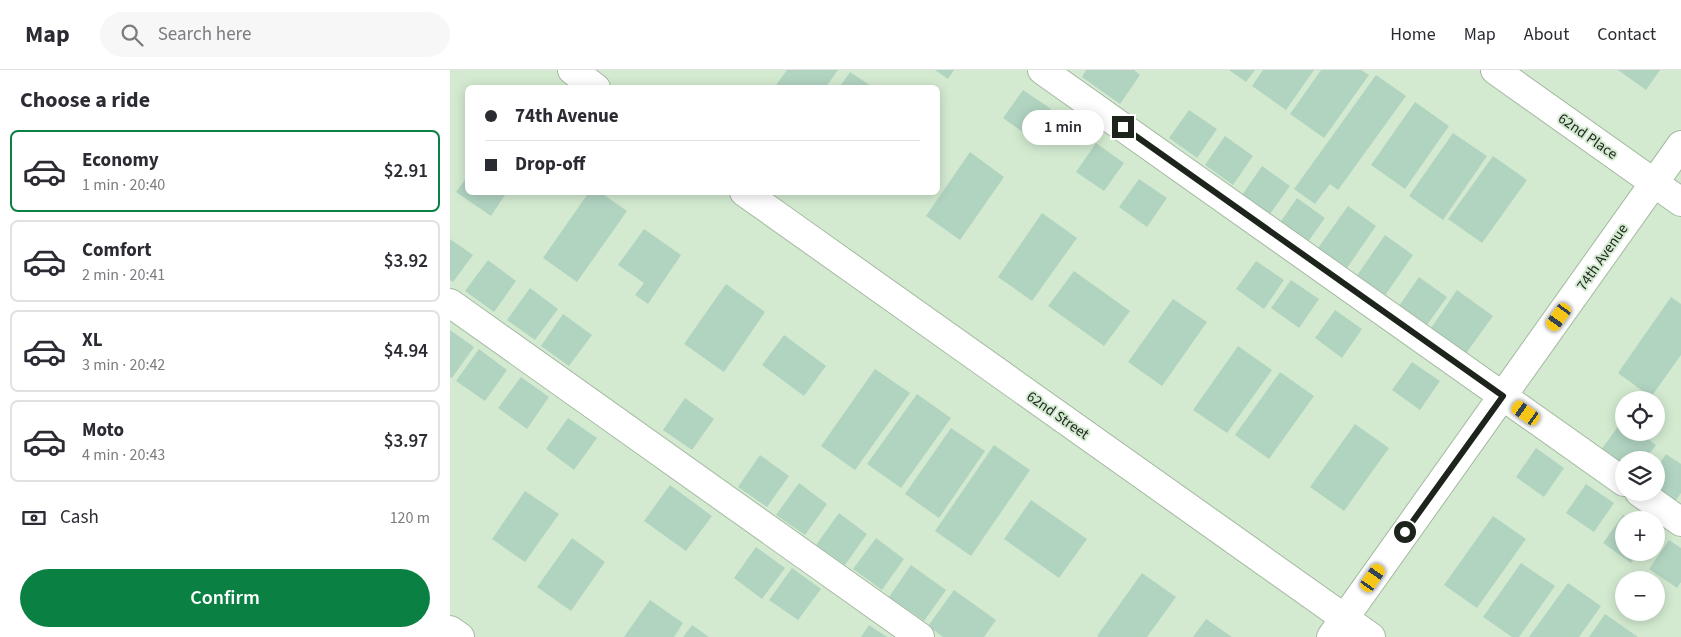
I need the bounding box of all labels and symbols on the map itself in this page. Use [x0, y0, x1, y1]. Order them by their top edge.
street label: 62nd Place [1554, 108, 1622, 165]
callout: 1 min [1023, 110, 1106, 144]
route end [1112, 116, 1134, 138]
street label: 74th Avenue [1572, 220, 1633, 295]
car [1544, 300, 1573, 334]
street label: 62nd Street [1022, 386, 1093, 445]
car [1509, 398, 1542, 428]
route start [1394, 521, 1416, 543]
car [1358, 561, 1387, 595]

